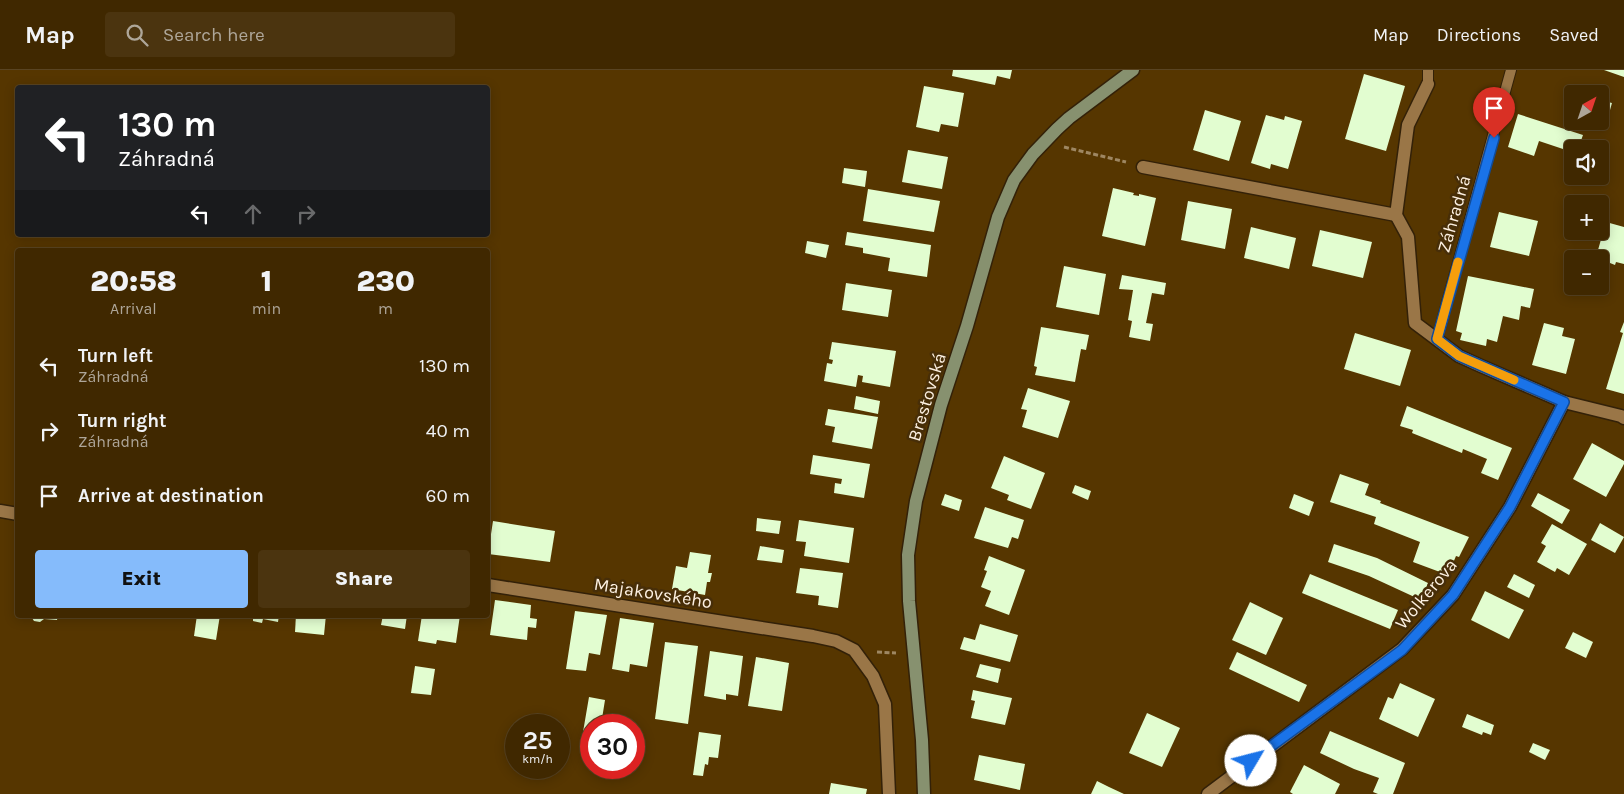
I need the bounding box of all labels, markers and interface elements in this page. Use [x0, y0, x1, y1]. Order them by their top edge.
search box [105, 12, 455, 57]
text: Map [25, 21, 75, 49]
icon: search [123, 21, 151, 49]
text: Search here [163, 24, 265, 46]
text: Map [1373, 24, 1409, 46]
text: Directions [1437, 24, 1521, 46]
text: Saved [1549, 24, 1599, 46]
north arrow [1564, 85, 1609, 130]
map controls [1564, 85, 1609, 295]
pin [1473, 87, 1515, 138]
icon: arrive [1480, 94, 1508, 122]
text: 130 m [118, 104, 216, 145]
icon: left [35, 105, 100, 170]
button: sound [1564, 140, 1609, 185]
text: Záhradná [118, 146, 215, 172]
street label: Záhradná [1432, 173, 1476, 255]
button: + [1564, 195, 1609, 240]
icon: left [186, 200, 214, 228]
icon: ahead [239, 200, 267, 228]
icon: right [292, 200, 320, 228]
button: − [1564, 250, 1609, 295]
text: 20:58 [90, 263, 177, 299]
text: 1 [261, 263, 272, 299]
text: 230 [356, 263, 415, 299]
text: Arrival [110, 299, 157, 318]
text: min [252, 299, 281, 318]
text: m [378, 299, 393, 318]
text: Turn left [78, 345, 153, 367]
street label: Brestovská [903, 350, 951, 444]
icon: left [35, 352, 63, 380]
text: 130 m [419, 355, 470, 377]
text: Záhradná [78, 367, 148, 386]
text: Turn right [78, 410, 167, 432]
icon: right [35, 417, 63, 445]
text: 40 m [426, 420, 470, 442]
text: Záhradná [78, 432, 148, 451]
icon: arrive [35, 482, 63, 510]
text: Arrive at destination [78, 485, 264, 507]
text: 60 m [426, 485, 470, 507]
button: Exit [35, 550, 248, 608]
button: Share [258, 550, 470, 608]
street label: Wolkerova [1390, 554, 1462, 634]
street label: Majakovského [592, 573, 714, 613]
speed limit sign: 30 [580, 714, 645, 779]
text: 25 [523, 726, 552, 755]
position arrow [1224, 734, 1276, 786]
text: km/h [522, 752, 553, 766]

